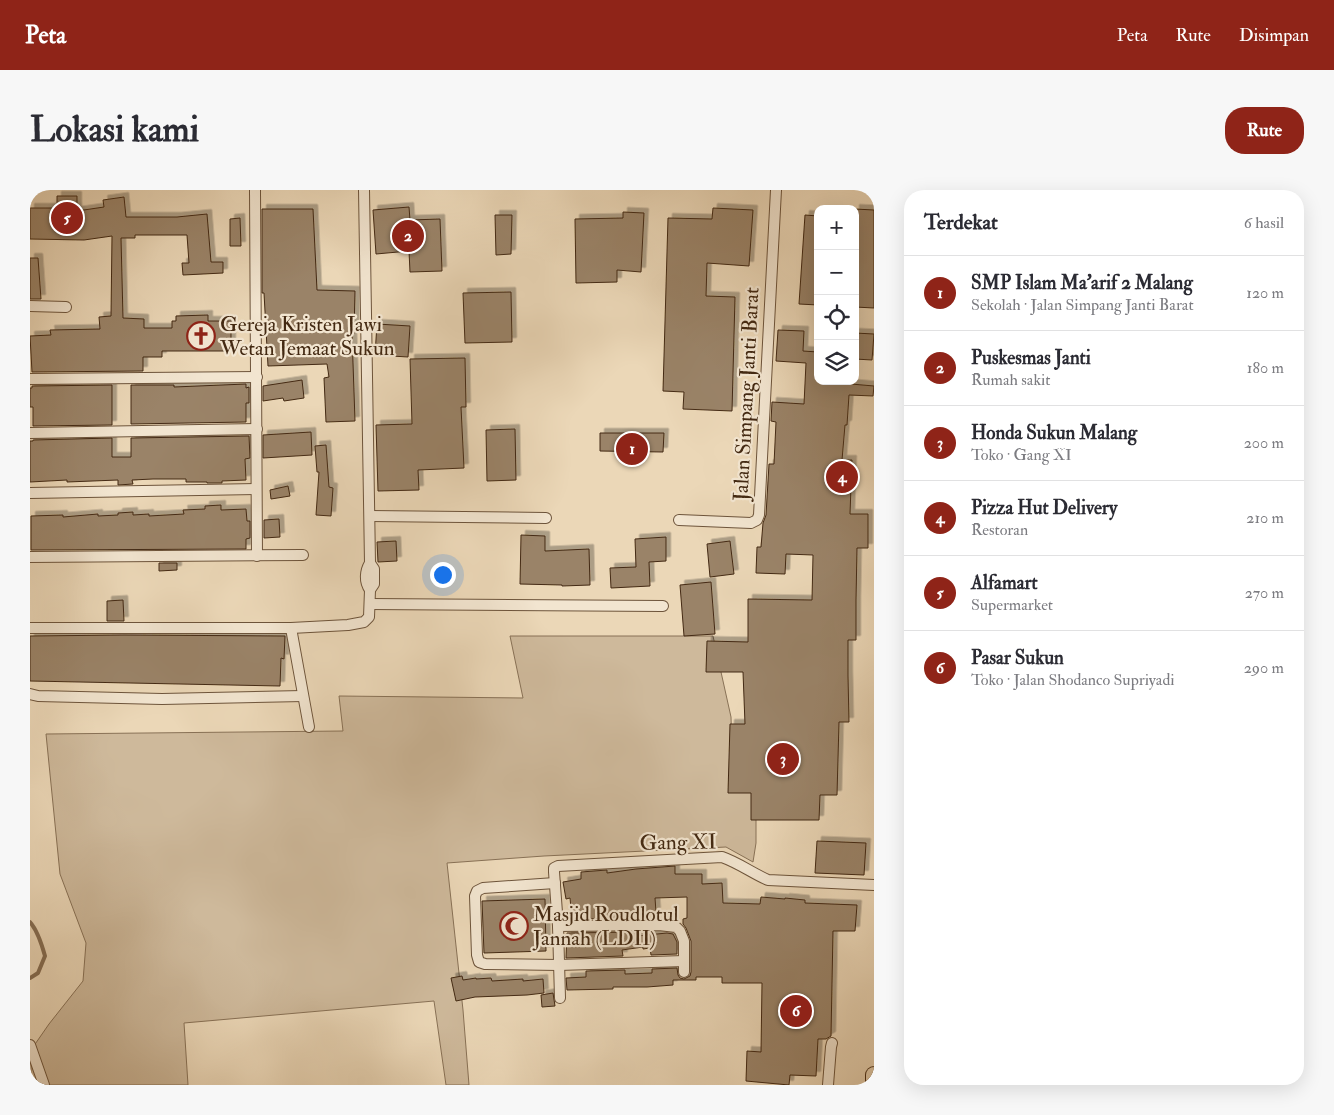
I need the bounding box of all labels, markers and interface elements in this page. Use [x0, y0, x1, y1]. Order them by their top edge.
text: Peta [25, 20, 66, 51]
text: Peta [1117, 24, 1148, 47]
text: Rute [1176, 24, 1211, 47]
text: Disimpan [1239, 24, 1309, 47]
button: Rute [1225, 107, 1304, 154]
text: Lokasi kami [30, 108, 199, 152]
pin: 5 [51, 199, 83, 237]
map controls [814, 205, 859, 385]
button: + [814, 205, 859, 250]
text: Terdekat [924, 209, 998, 236]
text: 6 hasil [1244, 213, 1284, 233]
pin: 2 [392, 217, 424, 255]
button: − [814, 250, 859, 295]
text: SMP Islam Ma'arif 2 Malang [971, 271, 1193, 295]
text: 1 [937, 283, 943, 303]
text: 120 m [1246, 283, 1284, 303]
street label: Jalan Simpang Janti Barat [727, 286, 766, 503]
button: locate [814, 295, 859, 340]
text: Sekolah · Jalan Simpang Janti Barat [971, 295, 1194, 315]
place label: Gereja Kristen Jawi Wetan Jemaat Sukun [219, 311, 395, 362]
church icon: Gereja Kristen Jawi Wetan Jemaat Sukun [186, 321, 216, 351]
button: layers [814, 340, 859, 385]
text: Puskesmas Janti [971, 346, 1091, 370]
text: 2 [936, 358, 944, 378]
text: 180 m [1247, 358, 1284, 378]
text: Rumah sakit [971, 370, 1050, 390]
text: Honda Sukun Malang [971, 421, 1137, 445]
pin: 1 [616, 430, 648, 468]
text: 3 [937, 433, 943, 453]
text: 200 m [1244, 433, 1284, 453]
text: Toko · Gang XI [971, 445, 1072, 465]
pin: 4 [826, 458, 858, 496]
text: Pizza Hut Delivery [971, 496, 1117, 520]
text: 4 [936, 508, 944, 528]
text: 210 m [1246, 508, 1284, 528]
text: Restoran [971, 520, 1028, 540]
your location [430, 562, 456, 588]
text: Alfamart [971, 571, 1038, 595]
text: 5 [936, 583, 944, 603]
text: 270 m [1245, 583, 1284, 603]
text: Supermarket [971, 595, 1053, 615]
text: Pasar Sukun [971, 646, 1064, 670]
text: 6 [936, 658, 944, 678]
text: 290 m [1244, 658, 1284, 678]
text: Toko · Jalan Shodanco Supriyadi [971, 670, 1175, 690]
pin: 3 [767, 740, 799, 778]
street label: Gang XI [639, 828, 717, 857]
place label: Masjid Roudlotul Jannah (LDII) [532, 901, 679, 952]
mosque icon: Masjid Roudlotul Jannah (LDII) [499, 911, 529, 941]
pin: 6 [780, 992, 812, 1030]

